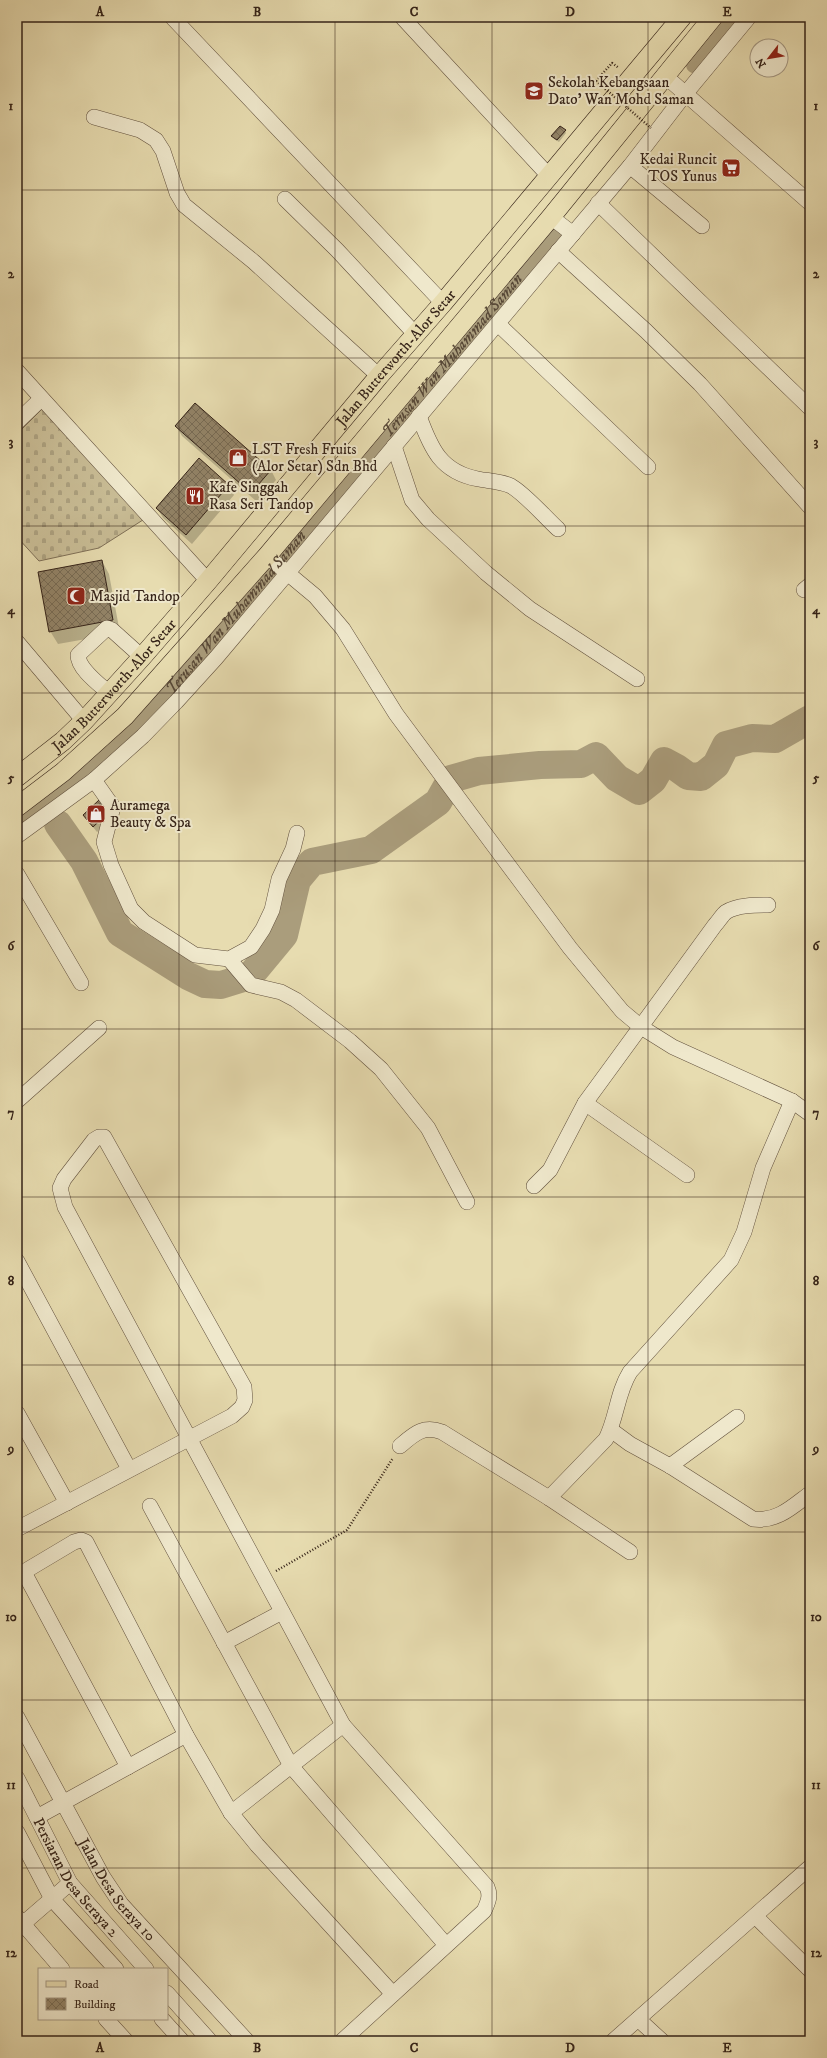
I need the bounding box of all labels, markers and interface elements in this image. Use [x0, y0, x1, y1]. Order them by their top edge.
text: A [95, 4, 105, 20]
text: B [253, 4, 261, 20]
text: C [410, 4, 419, 20]
text: D [565, 4, 575, 20]
text: E [722, 4, 732, 20]
north arrow [749, 38, 789, 78]
text: N [753, 55, 770, 70]
place label: Sekolah Kebangsaan Dato' Wan Mohd Saman [548, 73, 694, 109]
school or university icon: Sekolah Kebangsaan Dato' Wan Mohd Saman [523, 80, 545, 102]
text: 1 [9, 98, 14, 114]
text: 1 [814, 98, 819, 114]
place label: Kedai Runcit TOS Yunus [639, 150, 717, 186]
supermarket icon: Kedai Runcit TOS Yunus [720, 157, 742, 179]
text: 2 [8, 266, 15, 282]
text: 2 [813, 266, 820, 282]
water label: Terusan Wan Muhammad Saman [378, 269, 527, 441]
street label: Jalan Butterworth-Alor Setar [331, 286, 460, 432]
text: 3 [9, 434, 14, 450]
text: 3 [814, 434, 819, 450]
place label: LST Fresh Fruits (Alor Setar) Sdn Bhd [252, 440, 378, 476]
shop icon: LST Fresh Fruits (Alor Setar) Sdn Bhd [227, 447, 249, 469]
place label: Kafe Singgah Rasa Seri Tandop [209, 478, 314, 514]
restaurant icon: Kafe Singgah Rasa Seri Tandop [184, 485, 206, 507]
water label: Terusan Wan Muhammad Saman [161, 526, 311, 698]
mosque icon: Masjid Tandop [65, 585, 87, 607]
place label: Masjid Tandop [90, 587, 180, 606]
text: 4 [6, 602, 15, 619]
text: 4 [811, 602, 820, 619]
street label: Jalan Butterworth-Alor Setar [47, 615, 181, 757]
text: 5 [7, 770, 15, 786]
text: 5 [812, 770, 820, 786]
place label: Auramega Beauty & Spa [110, 796, 192, 832]
shop icon: Auramega Beauty & Spa [85, 803, 107, 825]
text: 6 [8, 938, 16, 954]
text: 6 [813, 938, 821, 954]
text: 7 [8, 1105, 15, 1121]
text: 7 [813, 1105, 820, 1121]
text: 8 [8, 1273, 15, 1289]
text: 8 [813, 1273, 820, 1289]
text: 9 [7, 1441, 14, 1457]
text: 9 [812, 1441, 819, 1457]
text: 10 [5, 1609, 17, 1625]
text: 10 [810, 1609, 822, 1625]
text: 11 [6, 1777, 16, 1793]
text: 11 [811, 1777, 821, 1793]
street label: Persiaran Desa Seraya 2 [29, 1815, 123, 1942]
street label: Jalan Desa Seraya 10 [73, 1833, 159, 1945]
text: 12 [5, 1945, 17, 1961]
text: 12 [810, 1945, 822, 1961]
legend [38, 1968, 168, 2020]
text: Road [74, 1977, 99, 1992]
text: Building [74, 1997, 115, 2012]
text: A [95, 2040, 105, 2056]
text: B [253, 2040, 261, 2056]
text: C [410, 2040, 419, 2056]
text: D [565, 2040, 575, 2056]
text: E [722, 2040, 732, 2056]

